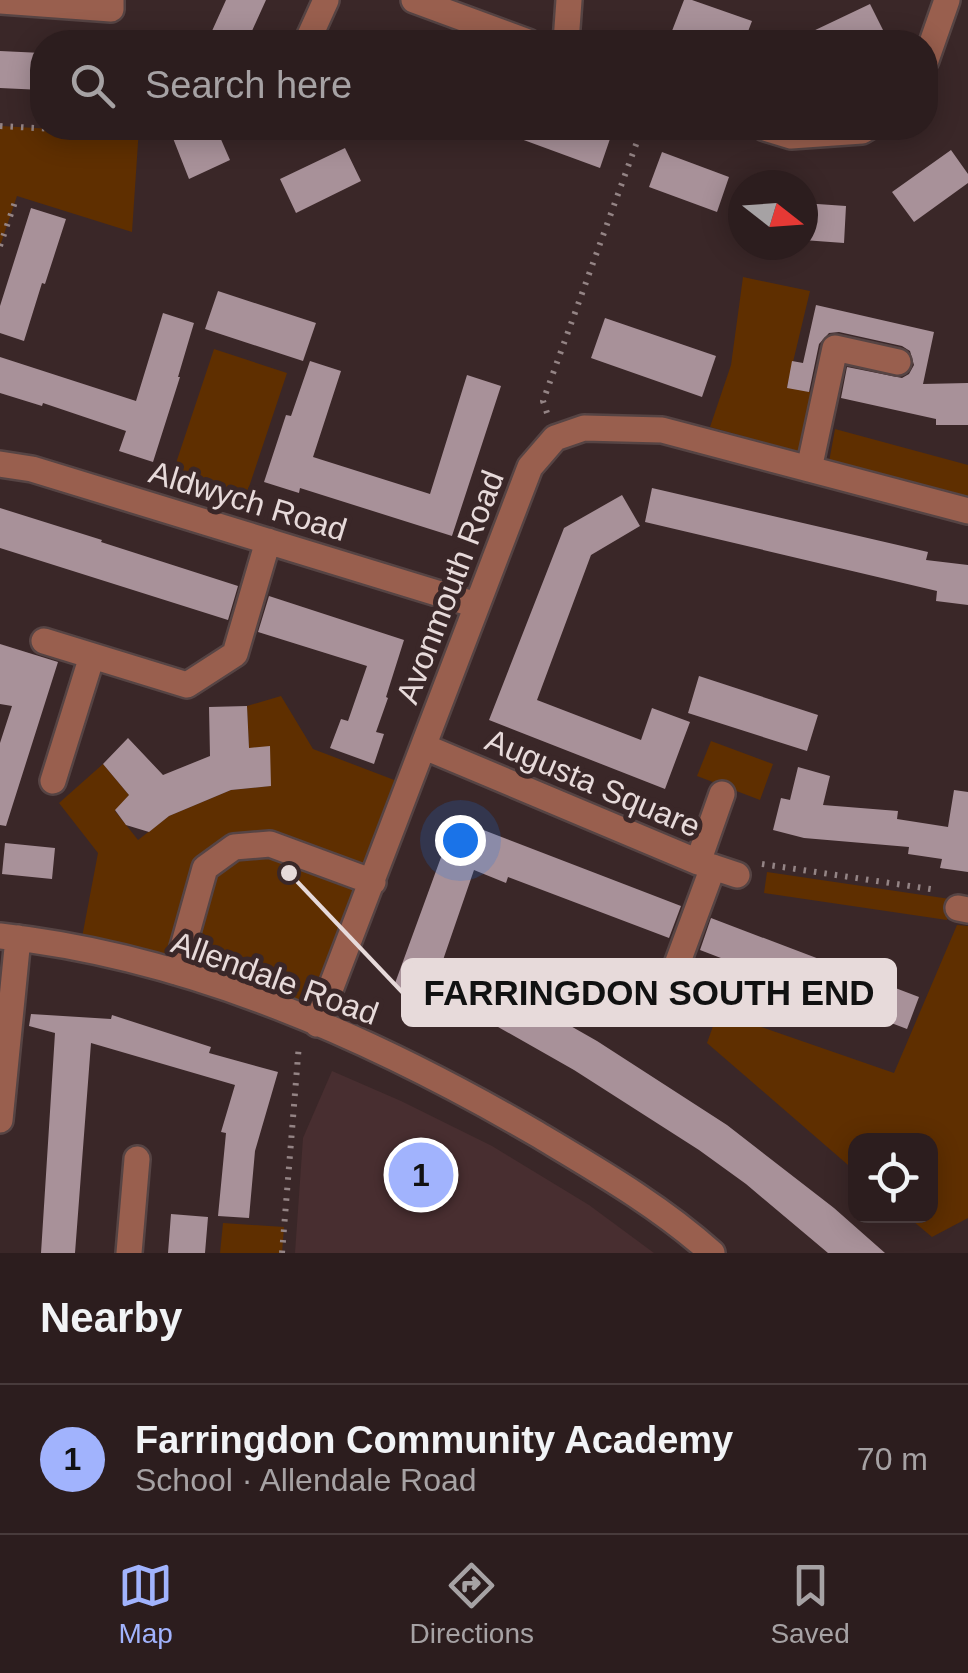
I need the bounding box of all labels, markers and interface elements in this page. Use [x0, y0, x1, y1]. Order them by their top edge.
search box [30, 30, 938, 140]
icon: search [65, 58, 120, 113]
text: Search here [145, 64, 352, 106]
north arrow [728, 170, 818, 260]
street label: Aldwych Road [145, 454, 351, 548]
street label: Avonmouth Road [389, 465, 511, 709]
street label: Augusta Square [480, 722, 706, 844]
your location [435, 815, 486, 866]
street label: Allendale Road [167, 924, 383, 1032]
callout: FARRINGDON SOUTH END [403, 960, 895, 1025]
text: FARRINGDON SOUTH END [423, 973, 875, 1012]
map controls [848, 1133, 938, 1223]
button: locate [848, 1133, 938, 1223]
pin: 1 [388, 1138, 454, 1212]
text: Nearby [40, 1294, 182, 1341]
text: Farringdon Community Academy [135, 1419, 733, 1461]
text: 1 [64, 1441, 81, 1477]
text: 70 m [857, 1441, 928, 1477]
text: School · Allendale Road [135, 1462, 477, 1498]
tab: Map [118, 1558, 173, 1650]
tab: Directions [410, 1558, 534, 1650]
tab: Saved [770, 1558, 850, 1650]

